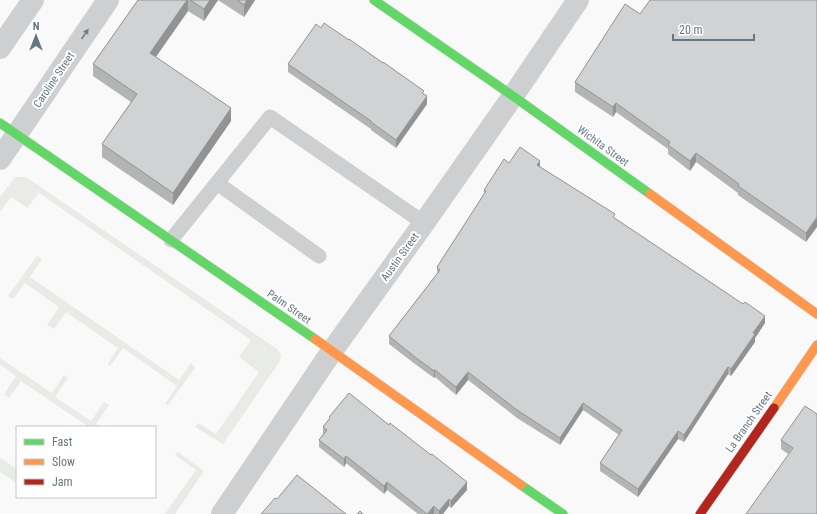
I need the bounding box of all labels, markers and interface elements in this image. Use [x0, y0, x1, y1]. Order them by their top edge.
north arrow [16, 16, 56, 56]
scale bar [673, 16, 754, 42]
text: N [33, 20, 40, 33]
text: 20 m [679, 23, 703, 37]
one-way arrow [81, 29, 89, 39]
street label: Caroline Street [31, 50, 77, 110]
street label: Wichita Street [575, 123, 631, 169]
street label: Austin Street [378, 231, 422, 283]
street label: Palm Street [265, 287, 313, 327]
street label: La Branch Street [723, 389, 775, 455]
legend [16, 426, 156, 498]
text: Fast [52, 435, 73, 449]
text: Slow [52, 455, 75, 469]
text: Jam [52, 475, 73, 489]

